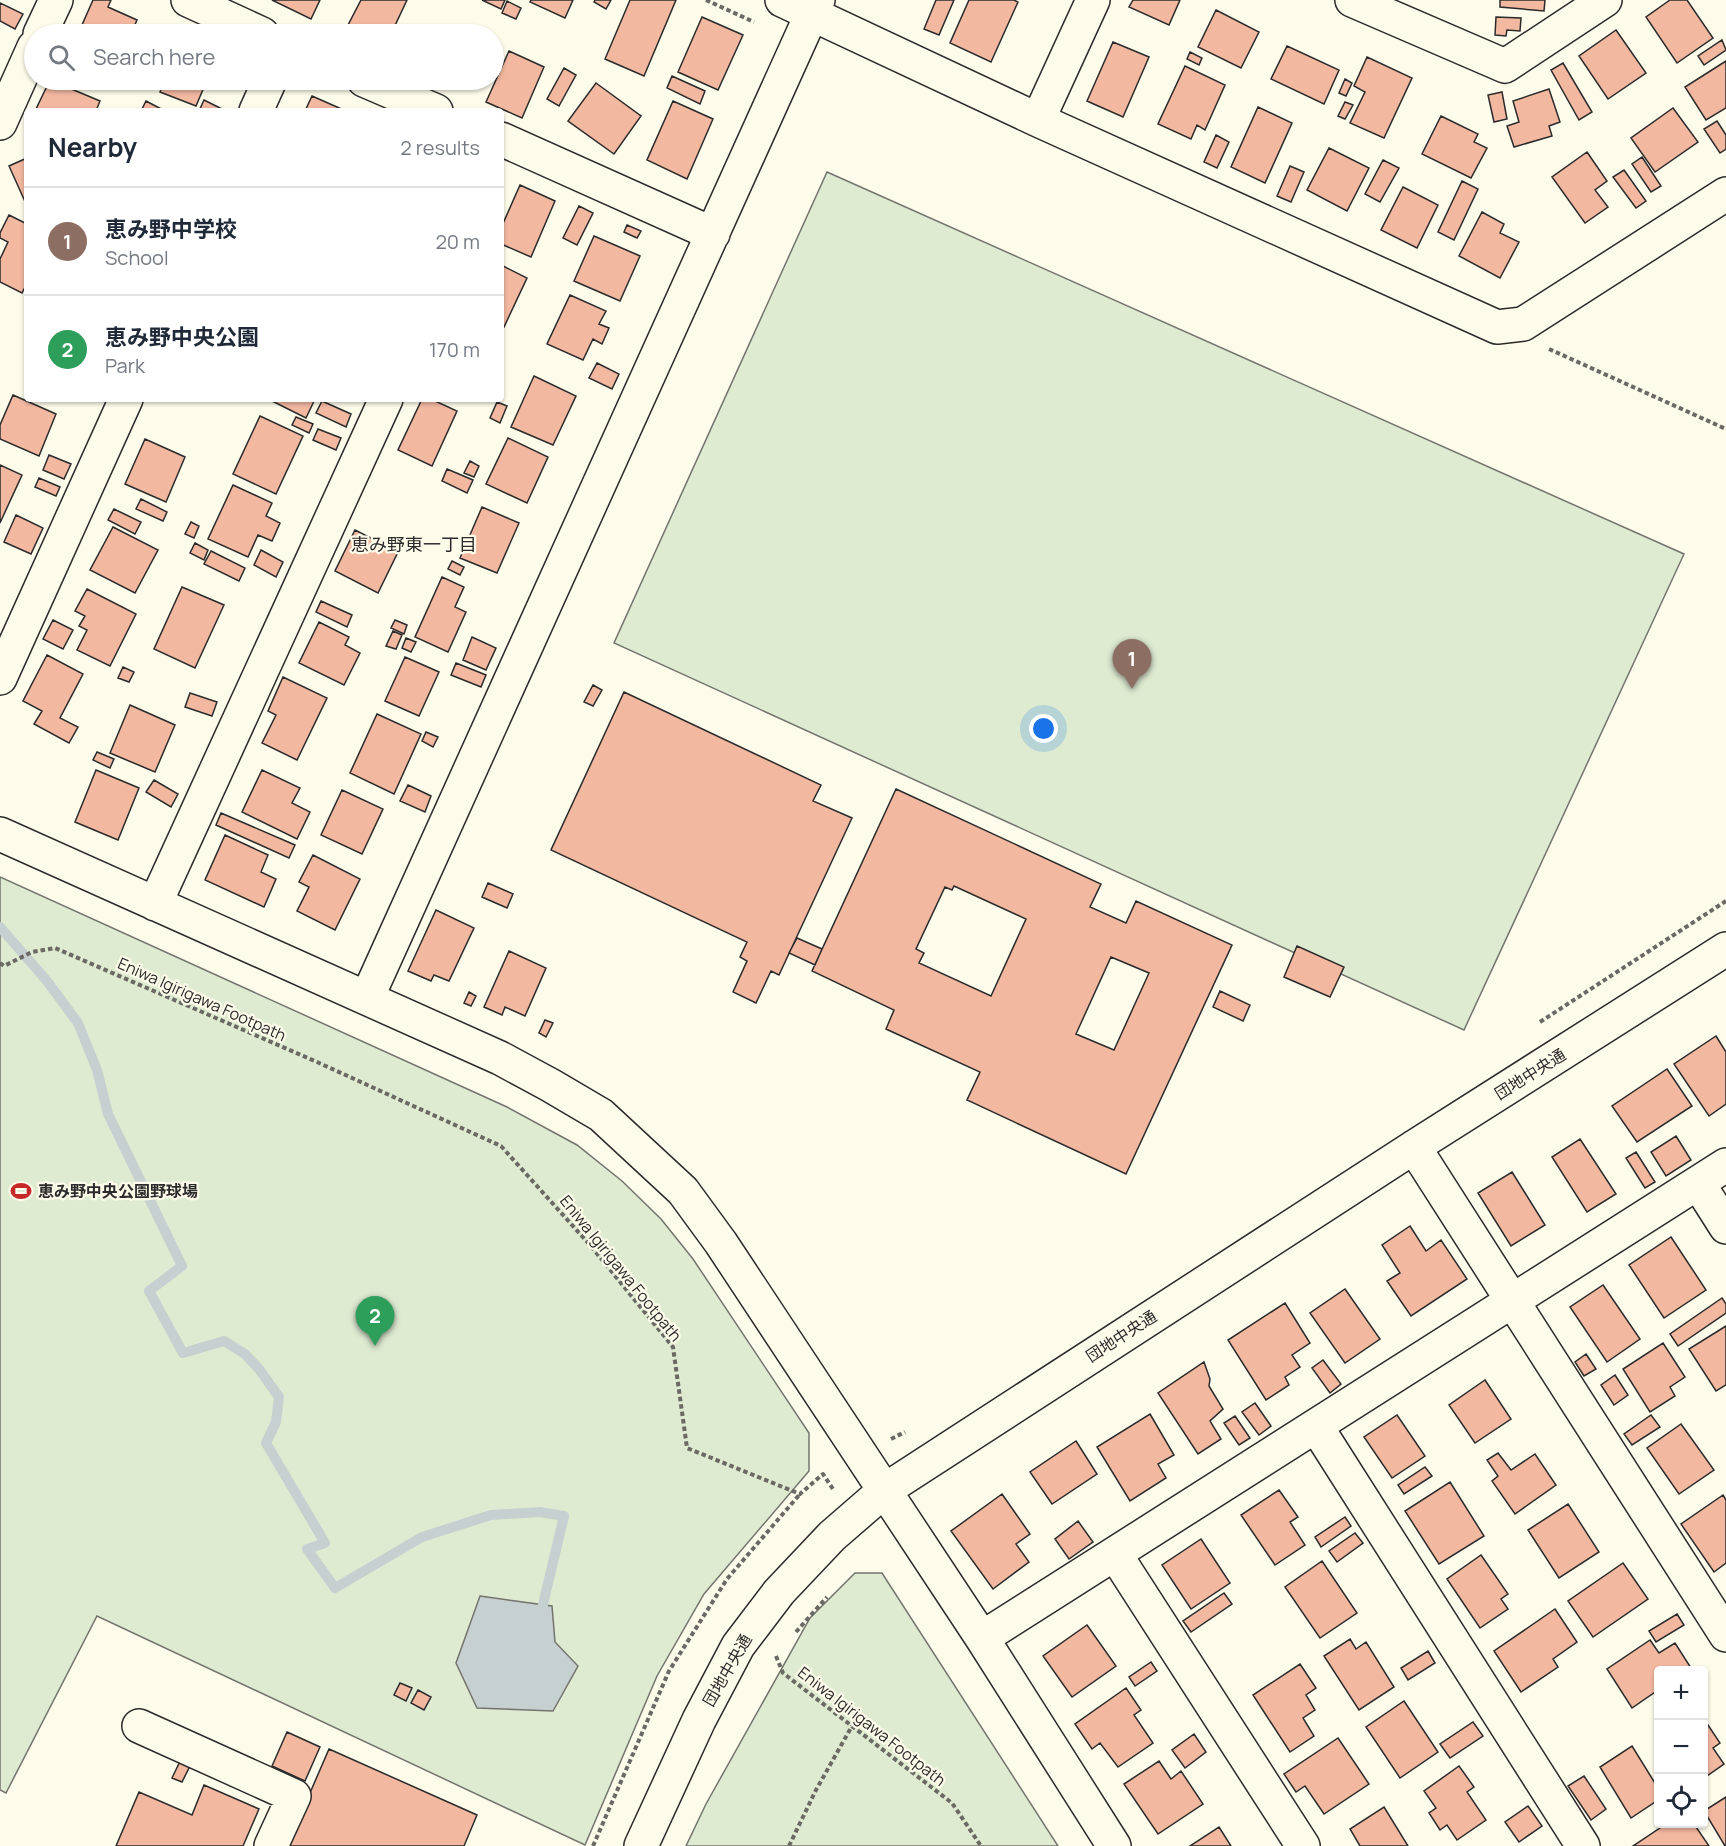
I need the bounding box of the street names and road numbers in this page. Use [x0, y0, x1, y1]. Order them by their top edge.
street label: Eniwa Igirigawa Footpath [114, 952, 290, 1046]
street label: 団地中央通 [1490, 1043, 1570, 1105]
street label: Eniwa Igirigawa Footpath [555, 1190, 687, 1346]
street label: 団地中央通 [1081, 1305, 1161, 1367]
street label: 団地中央通 [697, 1630, 757, 1710]
street label: Eniwa Igirigawa Footpath [794, 1661, 950, 1791]

